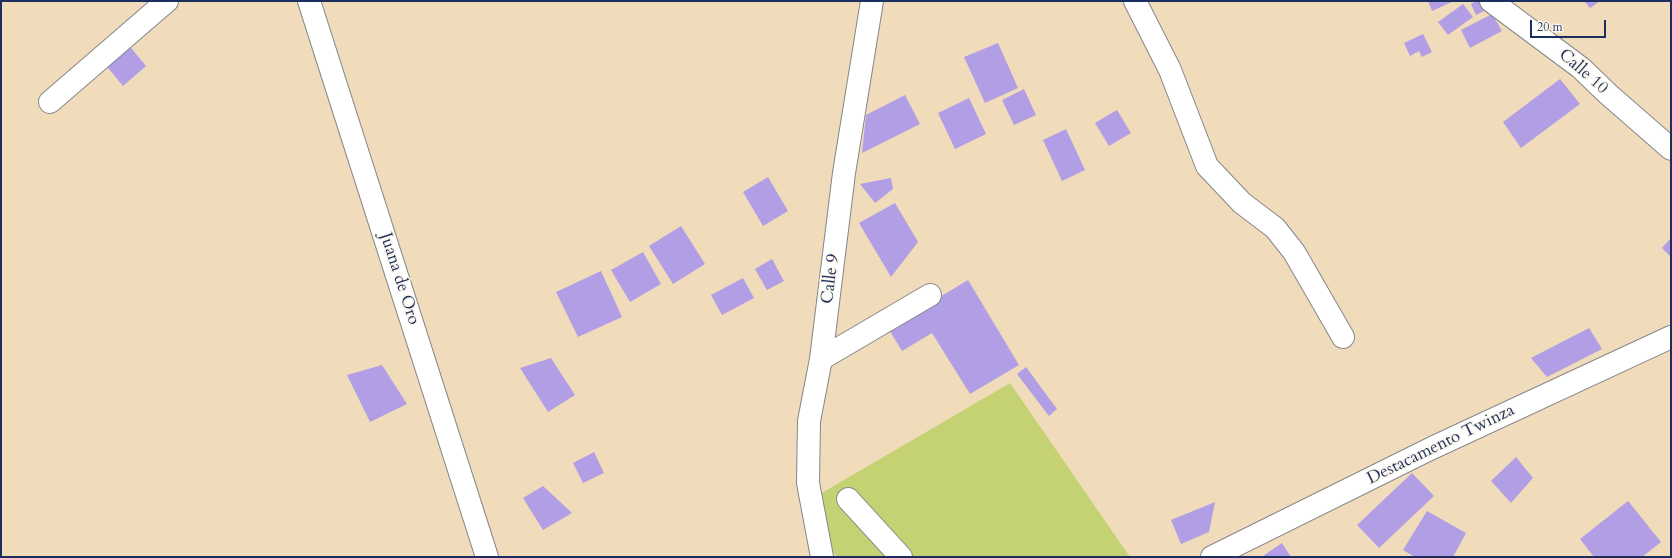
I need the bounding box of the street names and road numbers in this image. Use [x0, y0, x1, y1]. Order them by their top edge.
street label: Calle 10 [1554, 45, 1612, 99]
street label: Juana de Oro [375, 230, 423, 328]
street label: Calle 9 [818, 253, 844, 305]
street label: Destacamento Twinza [1364, 400, 1518, 490]

